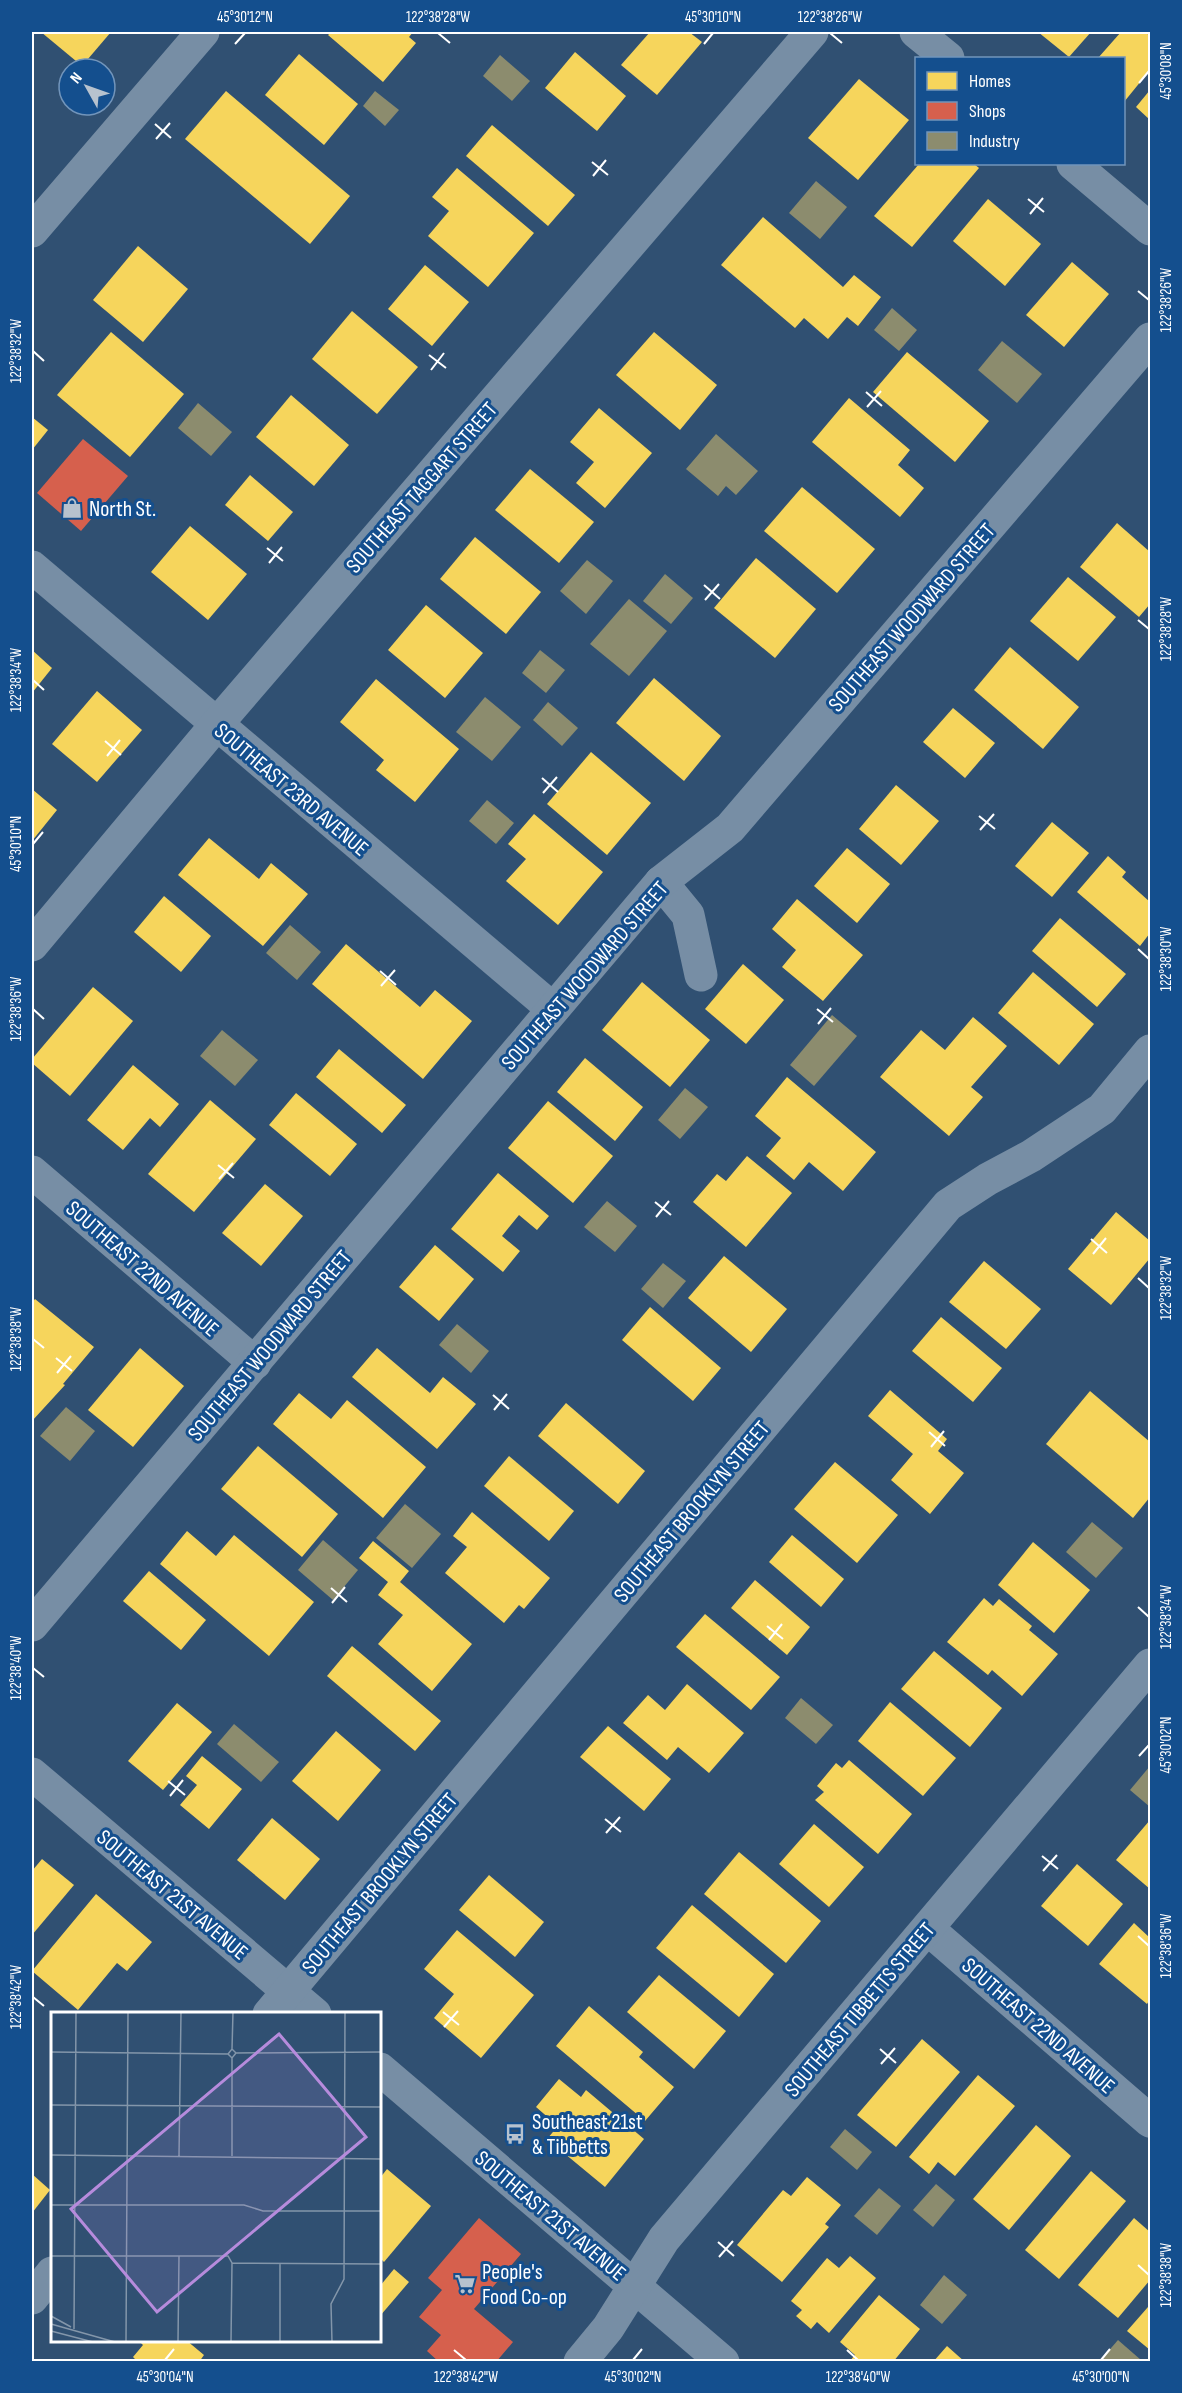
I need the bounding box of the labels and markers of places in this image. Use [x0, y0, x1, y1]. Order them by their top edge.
shop icon: North St. [60, 496, 84, 520]
place label: North St. [89, 496, 156, 523]
place label: Southeast 21st & Tibbetts [532, 2109, 643, 2161]
bus stop icon: Southeast 21st & Tibbetts [503, 2122, 527, 2146]
place label: People's Food Co-op [482, 2259, 567, 2311]
supermarket icon: People's Food Co-op [453, 2272, 477, 2296]

